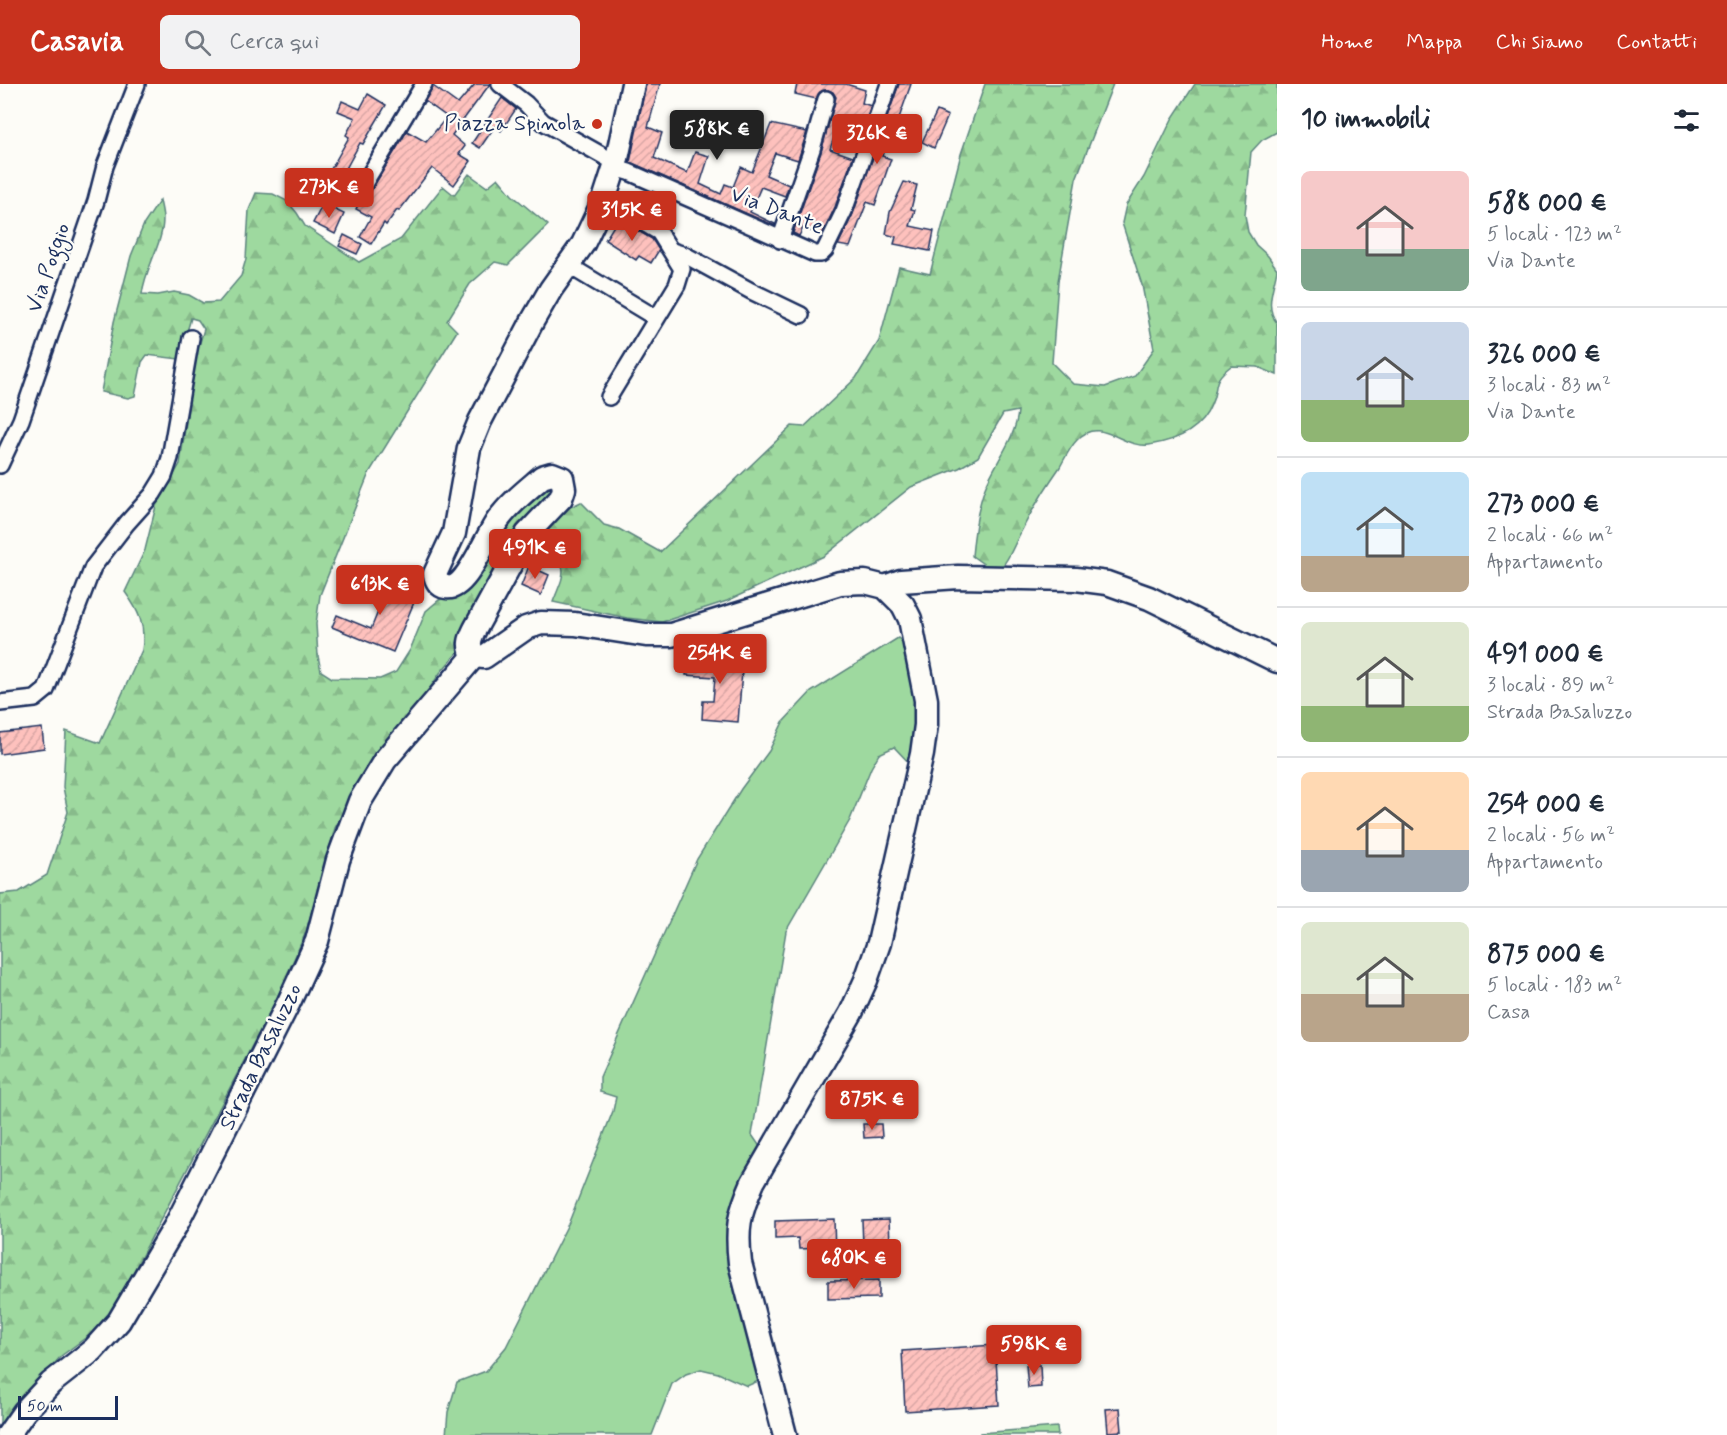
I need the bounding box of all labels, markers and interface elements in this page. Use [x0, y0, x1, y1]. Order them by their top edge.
search box [160, 15, 580, 69]
text: Casavia [30, 24, 124, 61]
icon: search [181, 26, 214, 59]
text: Cerca qui [229, 28, 319, 56]
text: Home [1321, 28, 1373, 56]
text: Mappa [1406, 28, 1462, 56]
text: Chi siamo [1495, 28, 1583, 56]
text: Contatti [1616, 28, 1697, 56]
text: 10 immobili [1301, 103, 1431, 137]
icon: filters [1670, 104, 1703, 137]
place label: Piazza Spinola [444, 110, 586, 138]
pin: 588K € [668, 110, 766, 161]
pin: 326K € [828, 114, 926, 165]
text: 588K € [684, 116, 750, 143]
marker: Piazza Spinola [590, 117, 604, 131]
text: 326K € [846, 120, 908, 147]
pin: 273K € [280, 168, 378, 219]
text: 273K € [299, 174, 359, 201]
street label: Via Dante [726, 180, 828, 242]
text: 588 000 € [1487, 187, 1607, 221]
pin: 315K € [583, 191, 681, 242]
icon: home [1349, 195, 1421, 267]
text: 315K € [601, 197, 663, 224]
street label: Via Poggio [21, 220, 80, 317]
text: 5 locali · 123 m² [1487, 221, 1622, 248]
text: Via Dante [1487, 248, 1576, 275]
text: 326 000 € [1487, 338, 1601, 372]
icon: home [1349, 346, 1421, 418]
text: 3 locali · 83 m² [1487, 372, 1611, 399]
text: Via Dante [1487, 399, 1576, 426]
text: 273 000 € [1487, 488, 1600, 522]
icon: home [1349, 496, 1421, 568]
text: 2 locali · 66 m² [1487, 522, 1613, 549]
pin: 491K € [486, 529, 584, 580]
text: 491K € [503, 535, 567, 562]
text: Appartamento [1487, 549, 1603, 576]
pin: 613K € [331, 565, 429, 616]
text: 613K € [350, 571, 410, 598]
pin: 254K € [671, 634, 769, 685]
text: 491 000 € [1487, 638, 1604, 672]
text: 254K € [688, 640, 752, 667]
icon: home [1349, 646, 1421, 718]
text: 3 locali · 89 m² [1487, 672, 1614, 699]
text: Strada Basaluzzo [1487, 699, 1632, 726]
text: 254 000 € [1487, 788, 1605, 822]
icon: home [1349, 796, 1421, 868]
text: 2 locali · 56 m² [1487, 822, 1615, 849]
text: Appartamento [1487, 849, 1603, 876]
text: 875 000 € [1487, 938, 1605, 972]
icon: home [1349, 946, 1421, 1018]
text: 5 locali · 183 m² [1487, 972, 1622, 999]
street label: Strada Basaluzzo [213, 979, 309, 1135]
text: Casa [1487, 999, 1530, 1026]
pin: 875K € [823, 1080, 921, 1131]
text: 875K € [839, 1086, 905, 1113]
pin: 680K € [805, 1239, 903, 1290]
text: 680K € [821, 1245, 887, 1272]
pin: 598K € [985, 1325, 1083, 1376]
text: 598K € [1000, 1331, 1068, 1358]
scale bar [18, 1393, 118, 1420]
text: 50 m [27, 1396, 63, 1417]

